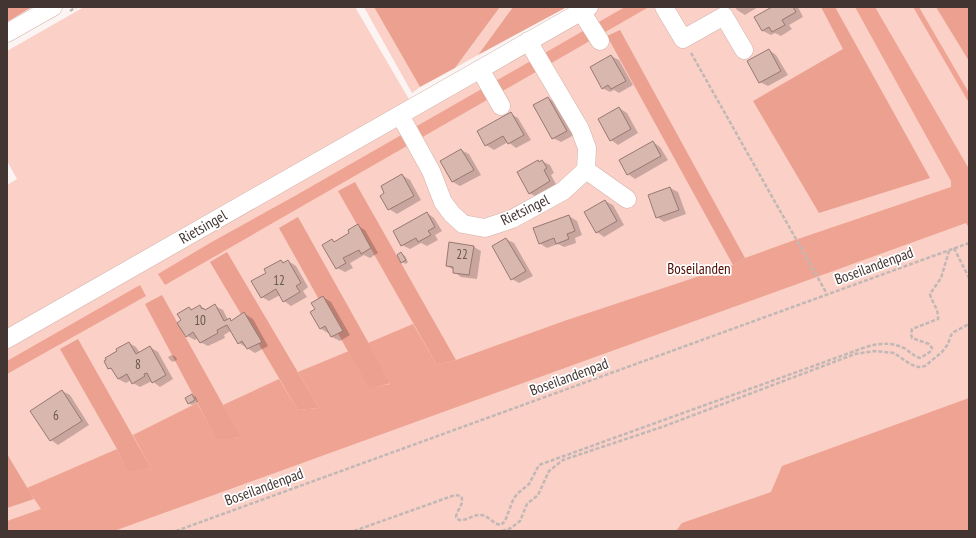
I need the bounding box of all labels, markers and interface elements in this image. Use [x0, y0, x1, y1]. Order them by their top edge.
street label: Rietsingel [497, 189, 553, 229]
street label: Rietsingel [176, 205, 230, 248]
street label: Boseilandenpad [832, 243, 916, 289]
house number: 22 [456, 246, 468, 263]
park label: Boseilanden [667, 259, 731, 278]
house number: 12 [273, 272, 285, 289]
house number: 10 [194, 312, 206, 329]
street label: Boseilandenpad [527, 354, 611, 400]
house number: 8 [135, 356, 141, 373]
house number: 6 [53, 407, 59, 424]
street label: Boseilandenpad [222, 464, 306, 510]

